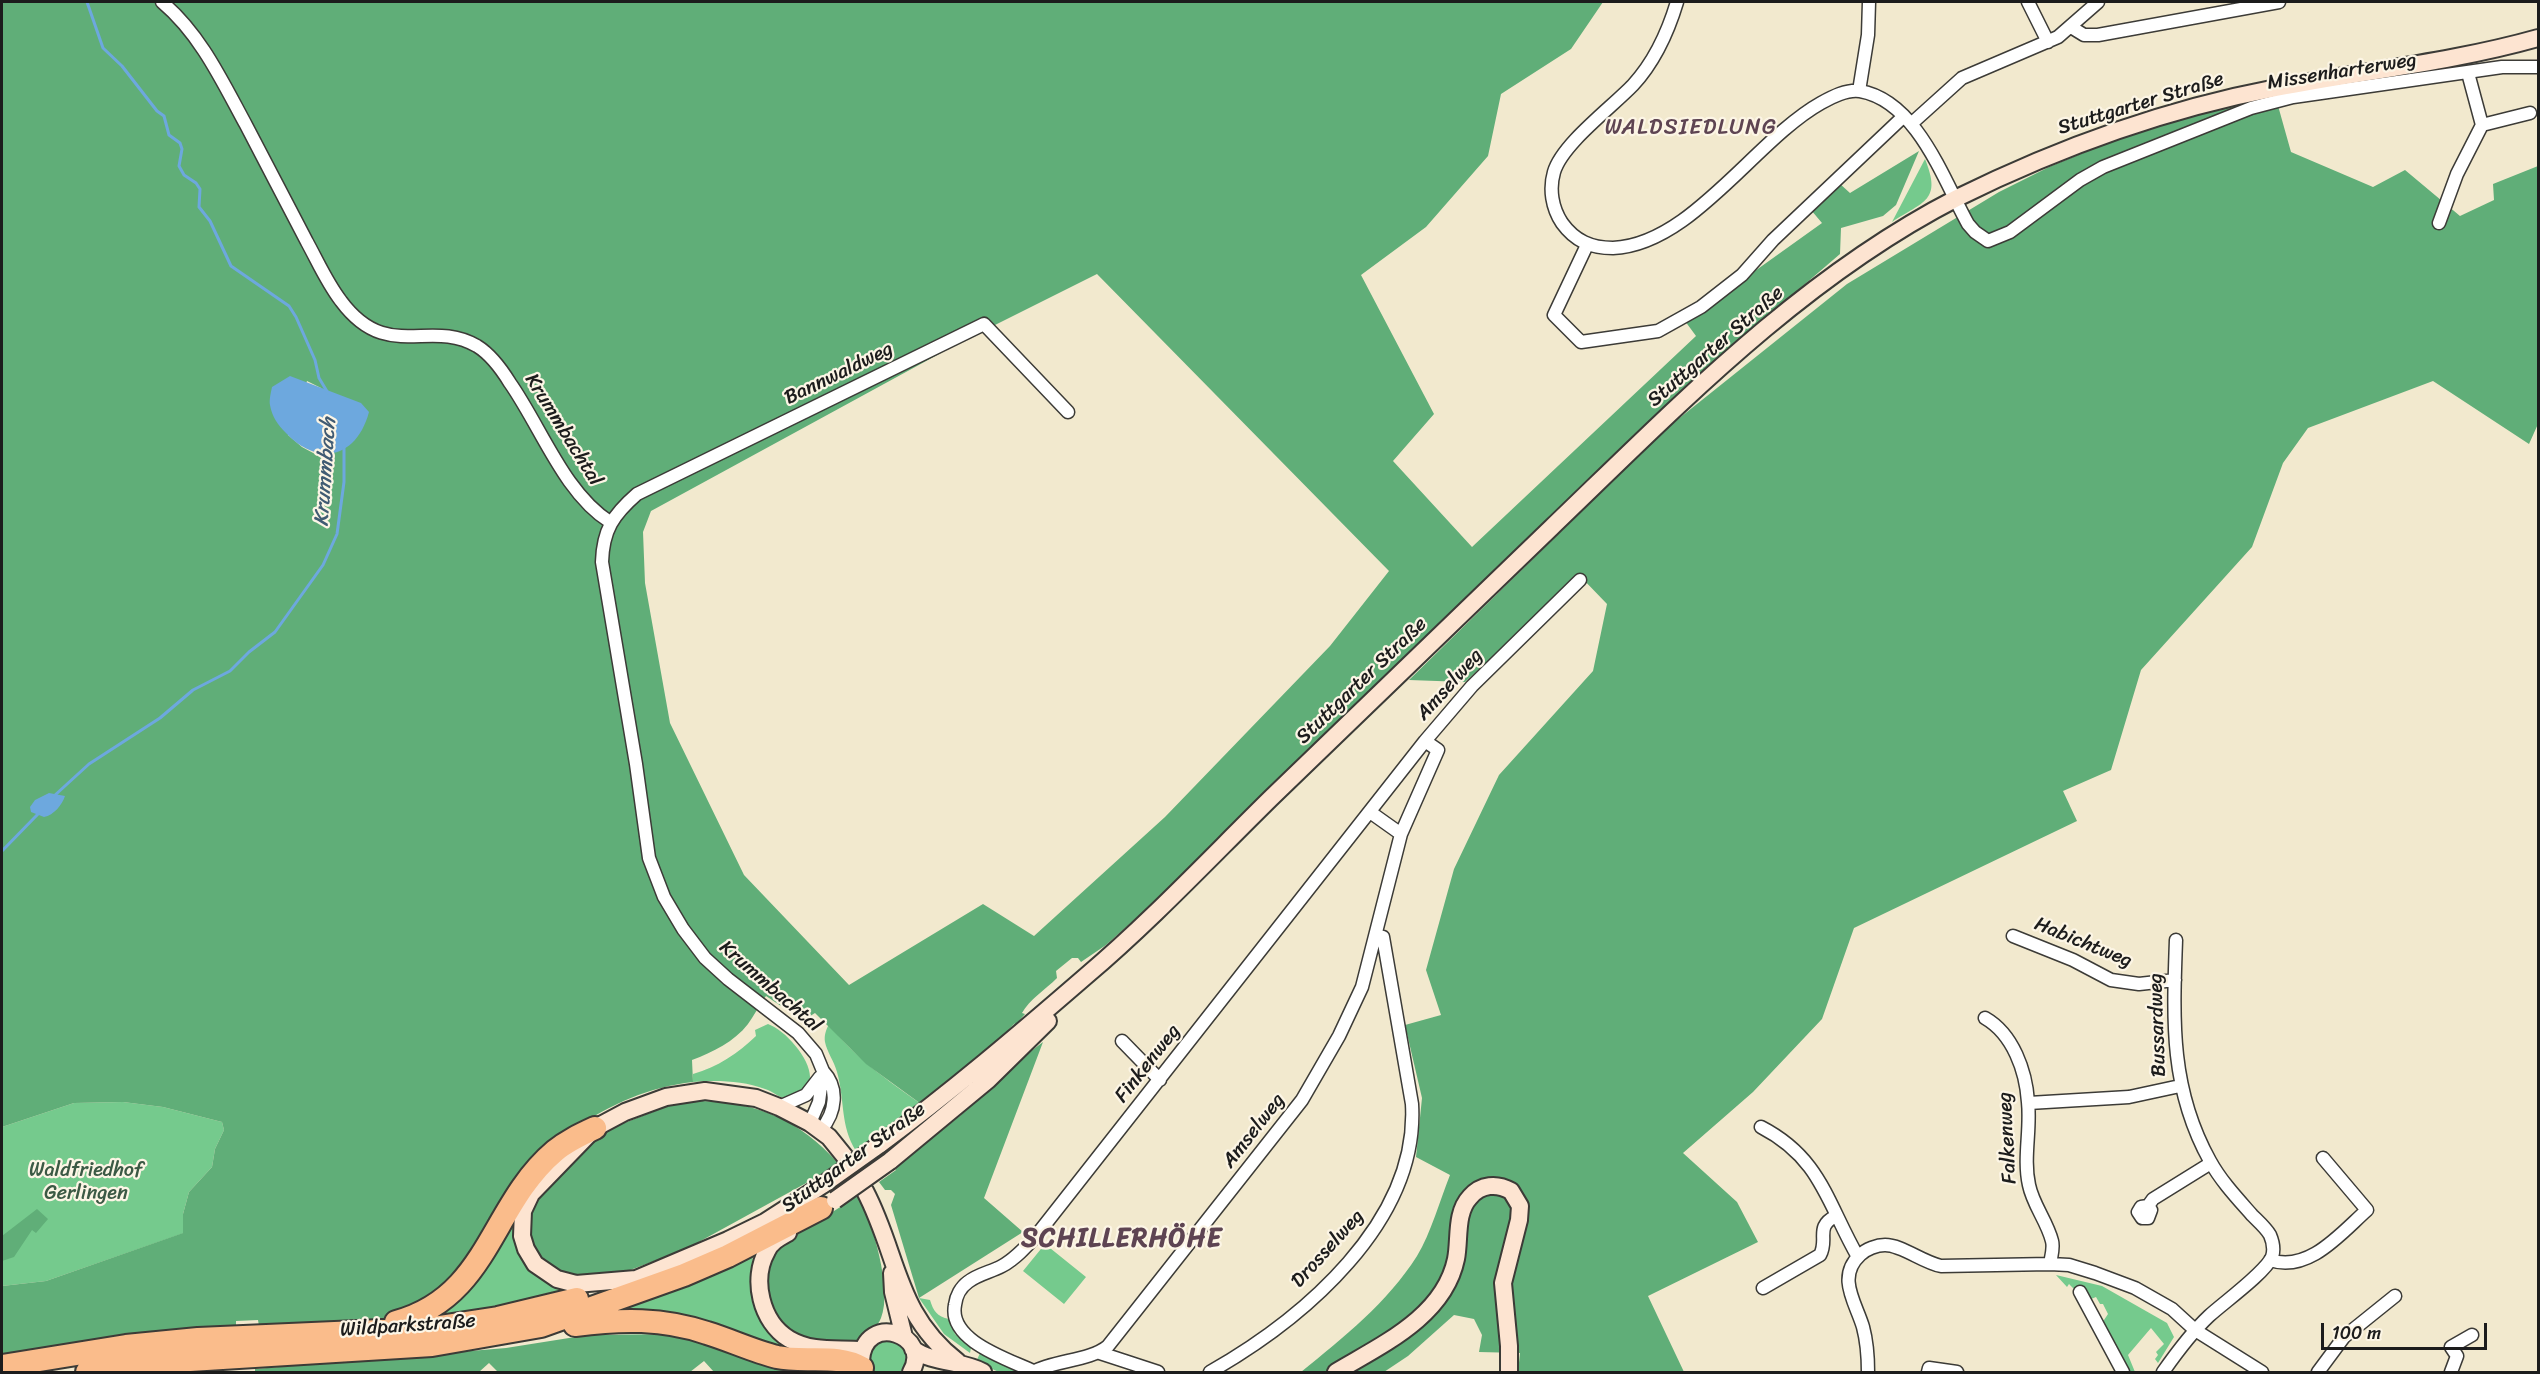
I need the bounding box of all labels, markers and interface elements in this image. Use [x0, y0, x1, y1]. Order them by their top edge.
street label: Missenharterweg [2266, 48, 2418, 96]
street label: Stuttgarter Straße [2055, 67, 2227, 141]
district label: WALDSIEDLUNG [1606, 115, 1776, 141]
street label: Stuttgarter Straße [1643, 281, 1789, 413]
street label: Bannwaldweg [781, 337, 897, 411]
street label: Krummbachtal [519, 369, 607, 491]
water label: Krummbach [310, 417, 342, 527]
street label: Stuttgarter Straße [1292, 613, 1432, 749]
street label: Amselweg [1412, 644, 1488, 726]
street label: Habichtweg [2031, 912, 2135, 974]
street label: Krummbachtal [714, 936, 826, 1038]
street label: Bussardweg [2144, 973, 2172, 1077]
street label: Finkenweg [1110, 1020, 1186, 1108]
street label: Amselweg [1217, 1089, 1291, 1173]
street label: Falkenweg [1994, 1091, 2022, 1185]
street label: Stuttgarter Straße [777, 1098, 931, 1218]
park label: Waldfriedhof Gerlingen [29, 1159, 143, 1206]
street label: Drosselweg [1287, 1205, 1369, 1293]
district label: SCHILLERHÖHE [1021, 1223, 1223, 1255]
street label: Wildparkstraße [339, 1309, 477, 1343]
scale bar [2324, 1311, 2490, 1349]
text: 100 m [2332, 1317, 2381, 1349]

